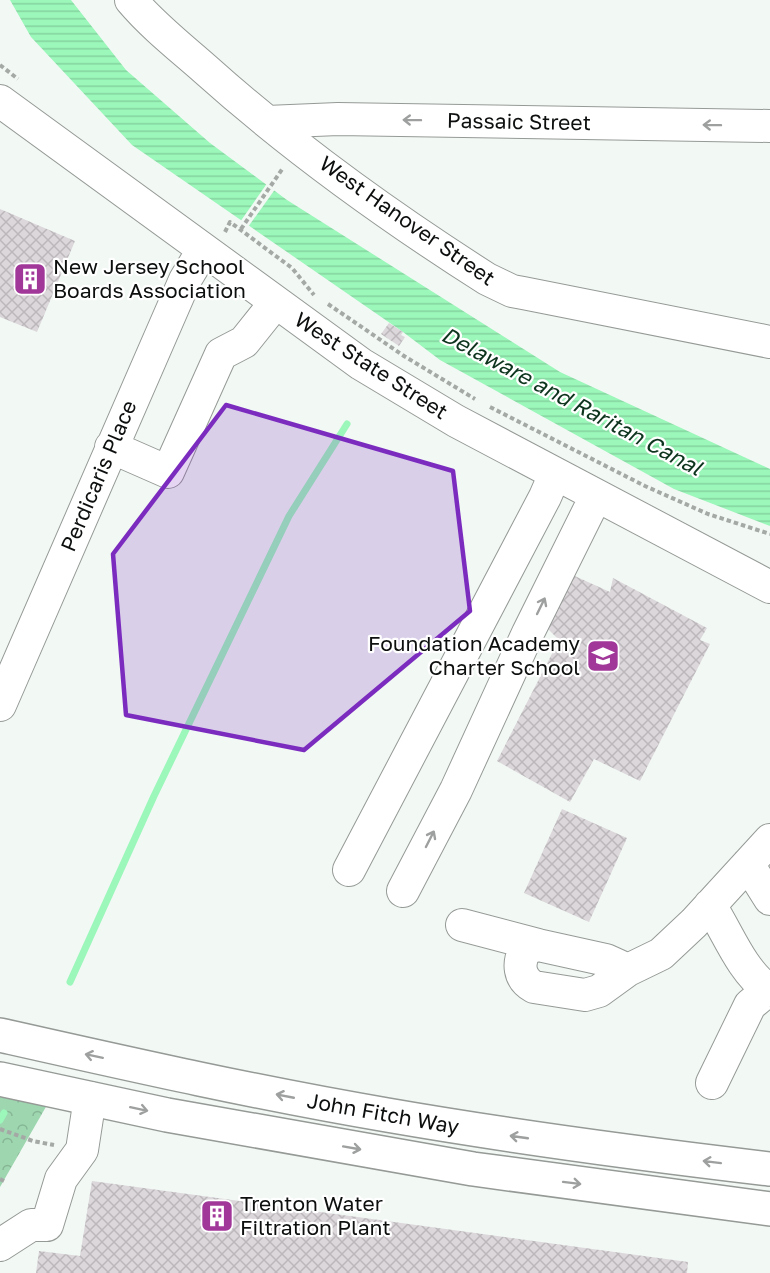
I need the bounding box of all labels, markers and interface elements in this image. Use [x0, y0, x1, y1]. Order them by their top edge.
street label: Passaic Street [447, 107, 591, 135]
one-way arrow [402, 114, 422, 126]
one-way arrow [702, 119, 722, 131]
street label: West Hanover Street [315, 150, 500, 291]
place label: New Jersey School Boards Association [53, 253, 246, 303]
building icon: New Jersey School Boards Association [12, 261, 48, 297]
street label: West State Street [290, 306, 453, 424]
water label: Delaware and Raritan Canal [437, 320, 708, 481]
street label: Perdicaris Place [55, 396, 142, 555]
one-way arrow [536, 598, 548, 616]
place label: Foundation Academy Charter School [368, 630, 580, 680]
school or university icon: Foundation Academy Charter School [585, 638, 621, 674]
one-way arrow [425, 831, 436, 849]
one-way arrow [85, 1050, 105, 1061]
street label: John Fitch Way [305, 1087, 461, 1139]
one-way arrow [276, 1090, 296, 1101]
one-way arrow [130, 1103, 149, 1115]
one-way arrow [509, 1131, 529, 1142]
one-way arrow [341, 1143, 361, 1154]
one-way arrow [703, 1157, 722, 1168]
one-way arrow [562, 1178, 582, 1189]
place label: Trenton Water Filtration Plant [240, 1190, 391, 1240]
building icon: Trenton Water Filtration Plant [199, 1198, 235, 1234]

